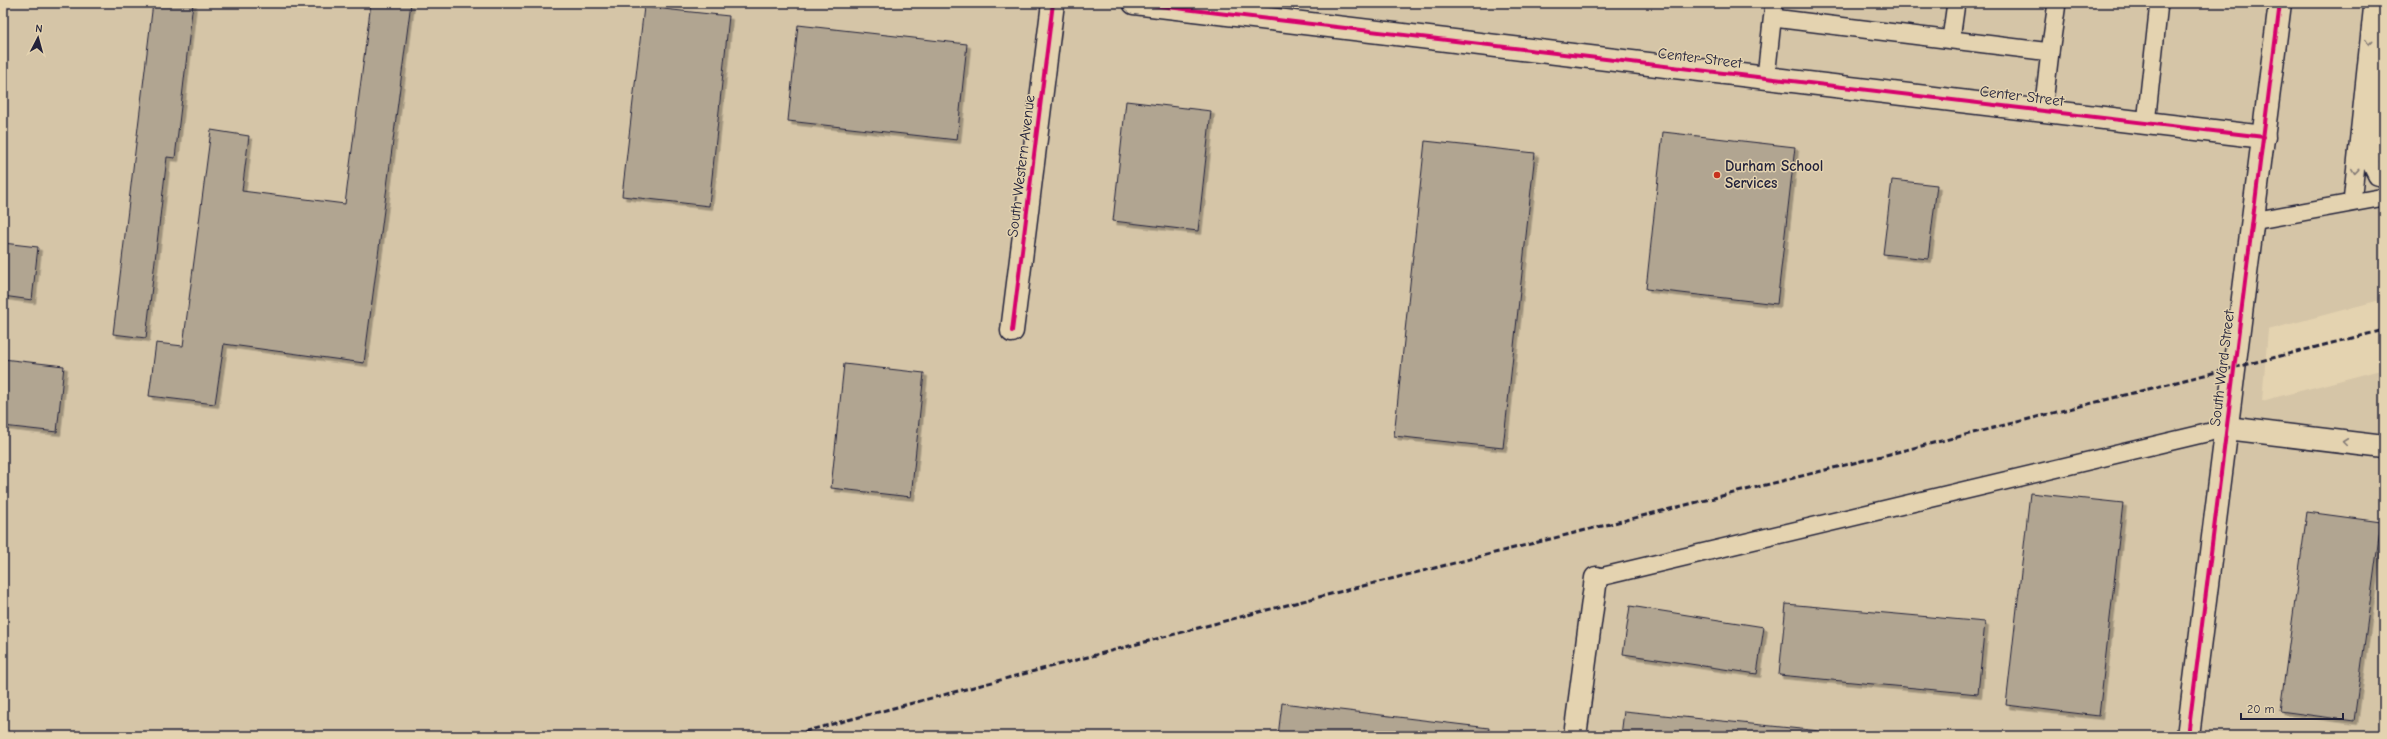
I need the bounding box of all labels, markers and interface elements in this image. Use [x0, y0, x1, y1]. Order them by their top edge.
north arrow [18, 18, 58, 58]
text: N [35, 22, 43, 35]
one-way arrow [2364, 39, 2373, 45]
street label: Center Street [1657, 44, 1744, 72]
street label: Center Street [1979, 82, 2066, 110]
street label: South Western Avenue [1003, 93, 1039, 238]
place label: Durham School Services [1725, 157, 1823, 192]
one-way arrow [2351, 168, 2360, 174]
marker: Durham School Services [1712, 170, 1722, 180]
street label: South Ward Street [2206, 308, 2238, 427]
one-way arrow [2342, 438, 2348, 447]
scale bar [2241, 695, 2343, 721]
text: 20 m [2247, 702, 2275, 716]

